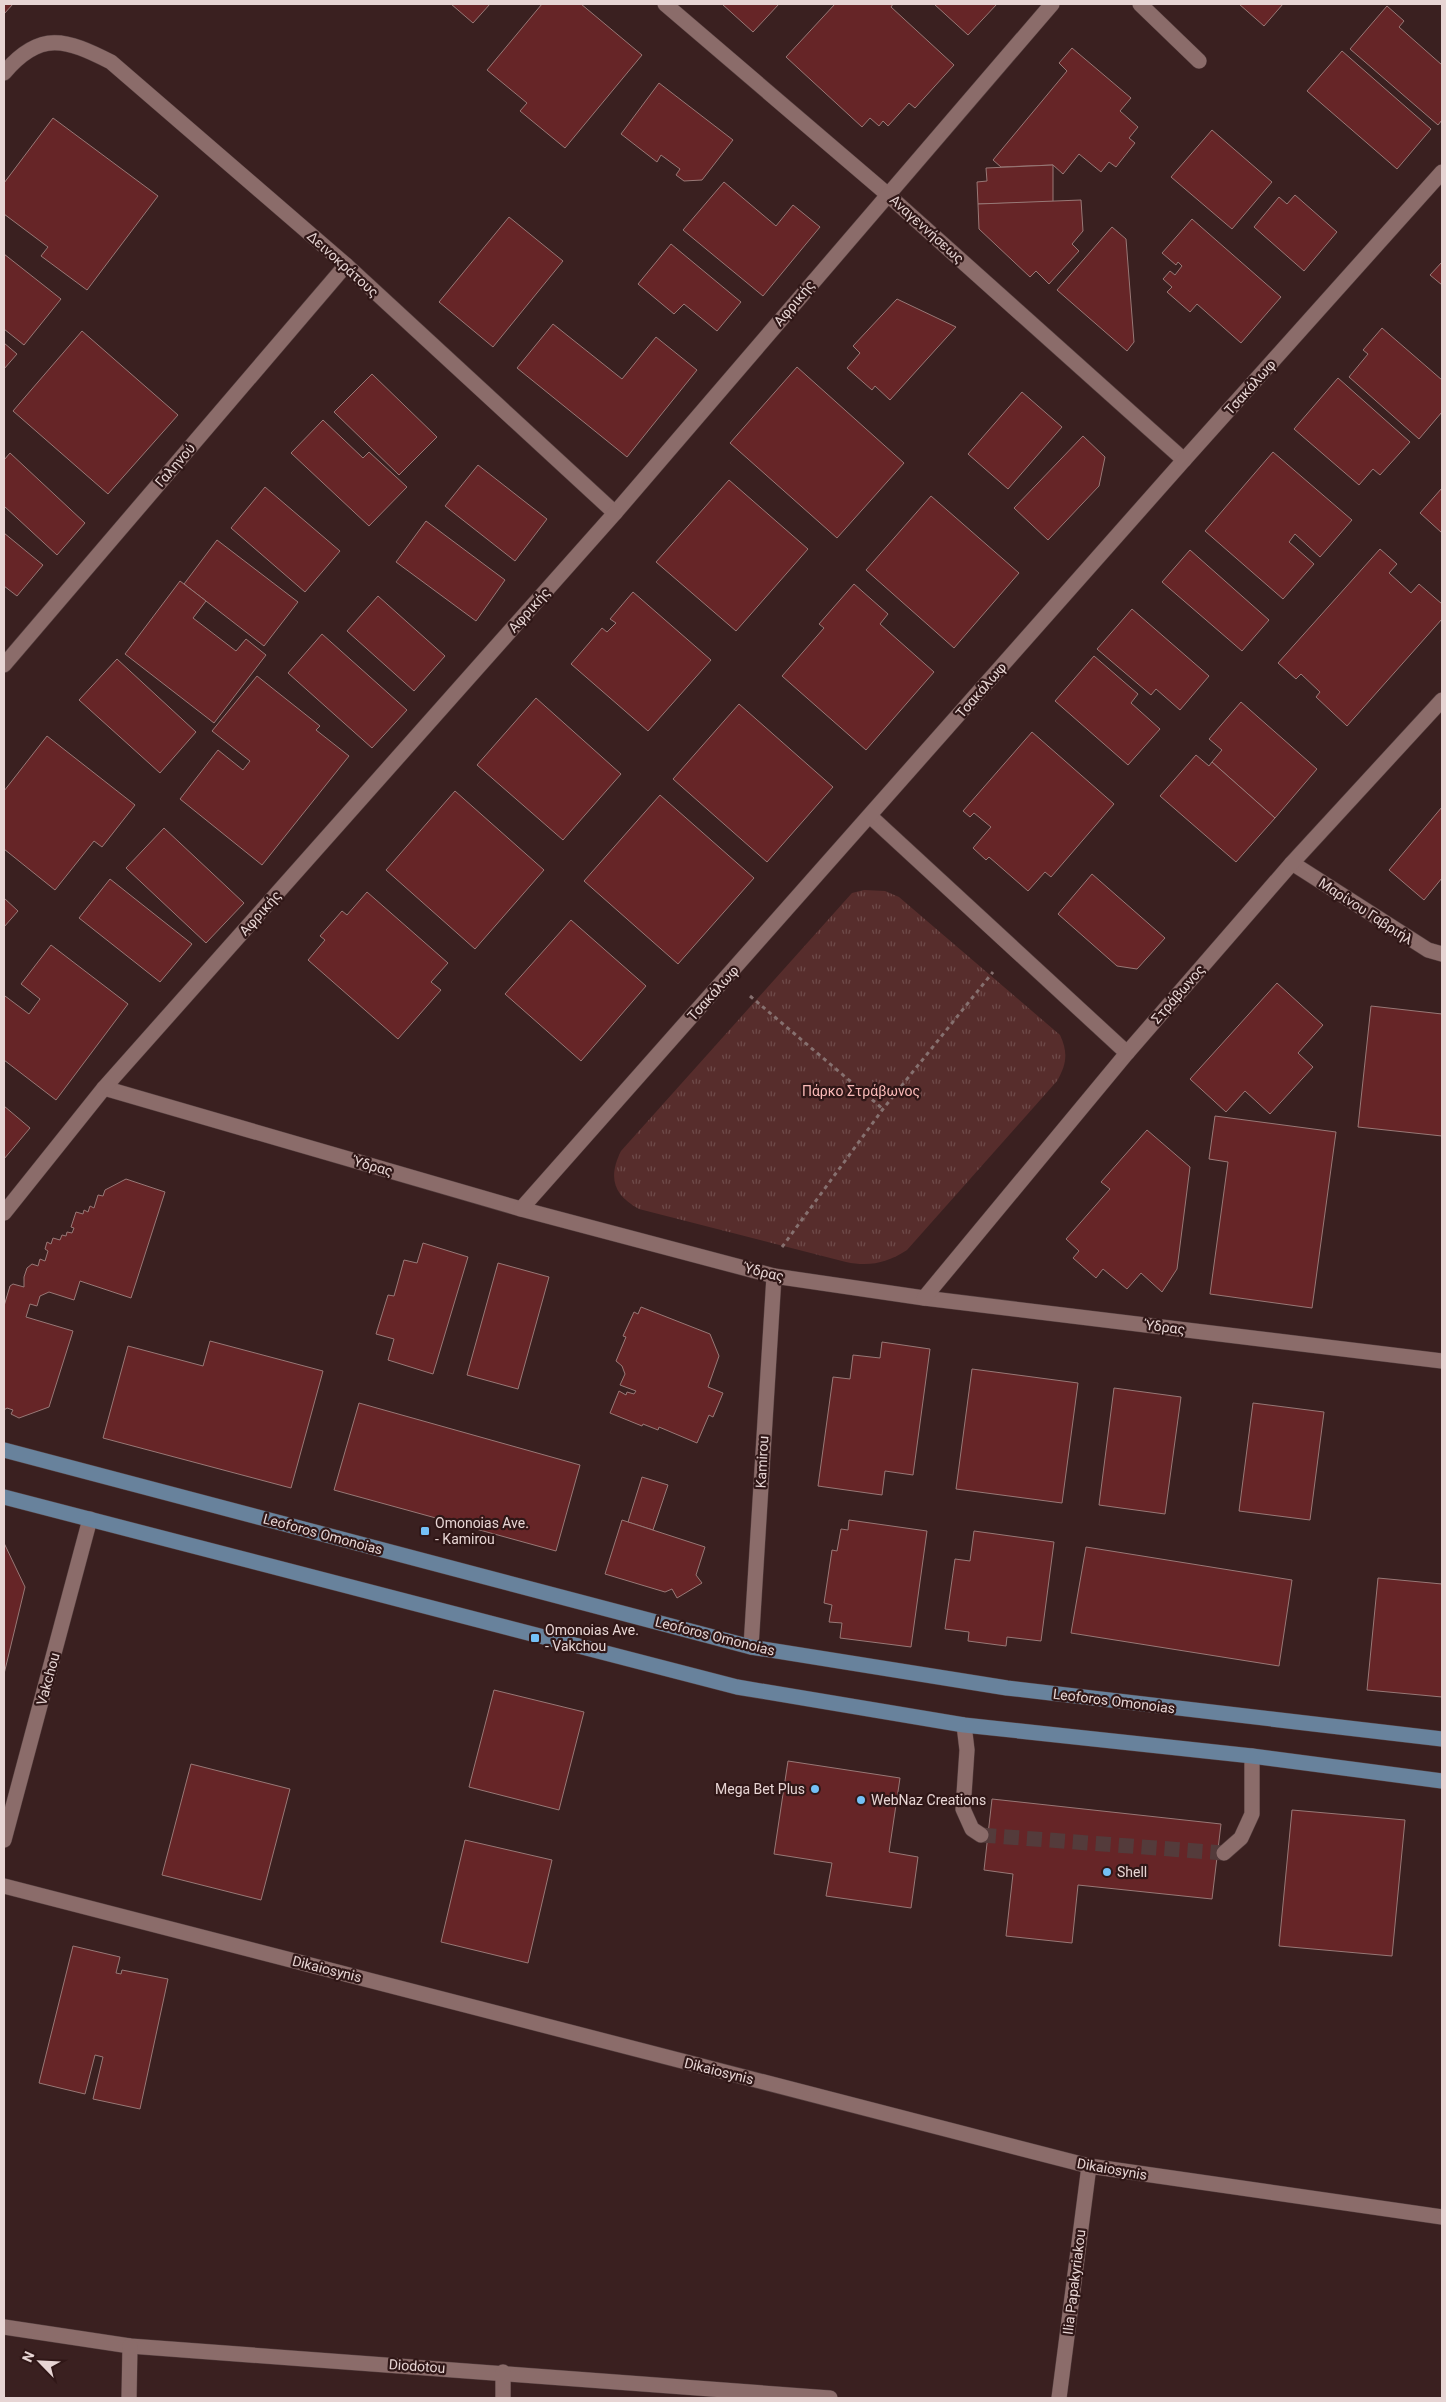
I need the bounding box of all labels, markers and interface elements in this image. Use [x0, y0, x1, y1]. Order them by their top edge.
street label: Αναγεννήσεως [887, 192, 967, 266]
street label: Δεινοκράτους [304, 228, 382, 300]
street label: Αφρικής [770, 277, 818, 330]
street label: Τσακάλωφ [1221, 356, 1280, 418]
street label: Γαληνού [152, 440, 198, 490]
street label: Αφρικής [505, 584, 554, 636]
street label: Τσακάλωφ [953, 659, 1010, 722]
street label: Μαρίνου Γαβριήλ [1316, 875, 1416, 948]
street label: Αφρικής [236, 887, 285, 939]
street label: Στράβωνος [1148, 961, 1208, 1027]
street label: Τσακάλωφ [684, 962, 743, 1024]
park label: Πάρκο Στράβωνος [802, 1083, 920, 1099]
street label: Ύδρας [350, 1152, 395, 1179]
street label: Ύδρας [742, 1259, 785, 1284]
street label: Ύδρας [1143, 1316, 1186, 1337]
street label: Kamirou [753, 1435, 771, 1489]
street label: Leoforos Omonoias [262, 1510, 384, 1558]
place label: Omonoias Ave. - Kamirou [435, 1515, 529, 1547]
marker: Omonoias Ave. - Kamirou [419, 1525, 431, 1537]
street label: Leoforos Omonoias [653, 1613, 777, 1659]
place label: Omonoias Ave. - Vakchou [545, 1622, 639, 1654]
marker: Omonoias Ave. - Vakchou [529, 1632, 541, 1644]
street label: Vakchou [33, 1651, 63, 1707]
street label: Leoforos Omonoias [1052, 1686, 1176, 1716]
place label: Mega Bet Plus [715, 1781, 805, 1797]
marker: Mega Bet Plus [809, 1783, 821, 1795]
place label: WebNaz Creations [871, 1792, 986, 1808]
marker: WebNaz Creations [855, 1794, 867, 1806]
place label: Shell [1117, 1864, 1147, 1880]
marker: Shell [1101, 1866, 1113, 1878]
street label: Dikaiosynis [291, 1953, 363, 1985]
street label: Dikaiosynis [683, 2055, 755, 2087]
street label: Dikaiosynis [1076, 2155, 1148, 2183]
street label: Ilia Papakyriakou [1060, 2228, 1088, 2336]
north arrow [15, 2337, 65, 2387]
text: N [19, 2349, 37, 2364]
street label: Diodotou [388, 2356, 446, 2376]

